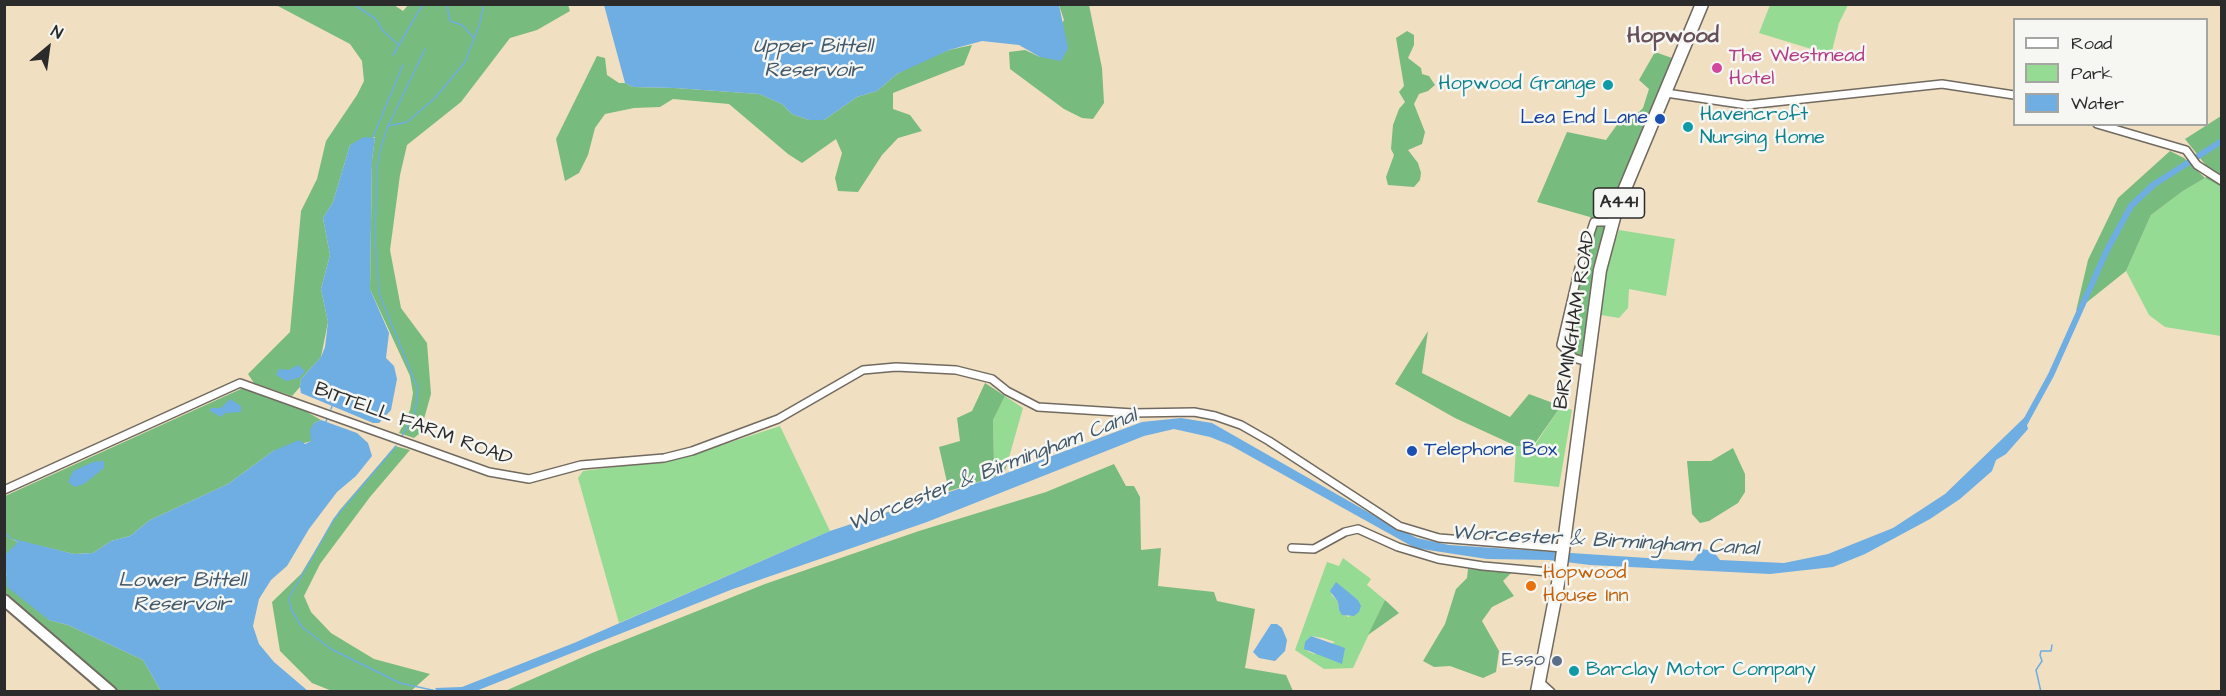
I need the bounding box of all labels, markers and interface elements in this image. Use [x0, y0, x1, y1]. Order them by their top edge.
north arrow [18, 18, 78, 78]
legend [2013, 18, 2208, 126]
text: N [47, 20, 66, 44]
district label: Hopwood [1627, 24, 1719, 50]
text: Road [2071, 31, 2112, 56]
water label: Upper Bittell Reservoir [753, 35, 873, 85]
place label: The Westmead Hotel [1729, 45, 1865, 92]
marker: The Westmead Hotel [1710, 61, 1724, 75]
text: Park [2071, 61, 2113, 86]
place label: Hopwood Grange [1438, 73, 1596, 97]
marker: Hopwood Grange [1601, 78, 1615, 92]
text: Water [2071, 91, 2124, 116]
place label: Havencroft Nursing Home [1700, 104, 1825, 151]
place label: Lea End Lane [1520, 107, 1648, 131]
marker: Lea End Lane [1653, 112, 1667, 126]
marker: Havencroft Nursing Home [1681, 120, 1695, 134]
road number: A441 [1594, 188, 1644, 218]
street label: BIRMINGHAM ROAD [1550, 229, 1602, 411]
street label: BITTELL FARM ROAD [311, 378, 515, 472]
water label: Worcester & Birmingham Canal [845, 404, 1141, 538]
place label: Telephone Box [1424, 439, 1557, 463]
marker: Telephone Box [1405, 444, 1419, 458]
water label: Worcester & Birmingham Canal [1451, 521, 1759, 563]
place label: Hopwood House Inn [1543, 562, 1628, 609]
water label: Lower Bittell Reservoir [118, 569, 246, 619]
marker: Hopwood House Inn [1524, 579, 1538, 593]
place label: Esso [1502, 649, 1545, 673]
marker: Esso [1550, 654, 1564, 668]
place label: Barclay Motor Company [1586, 659, 1816, 683]
marker: Barclay Motor Company [1567, 664, 1581, 678]

